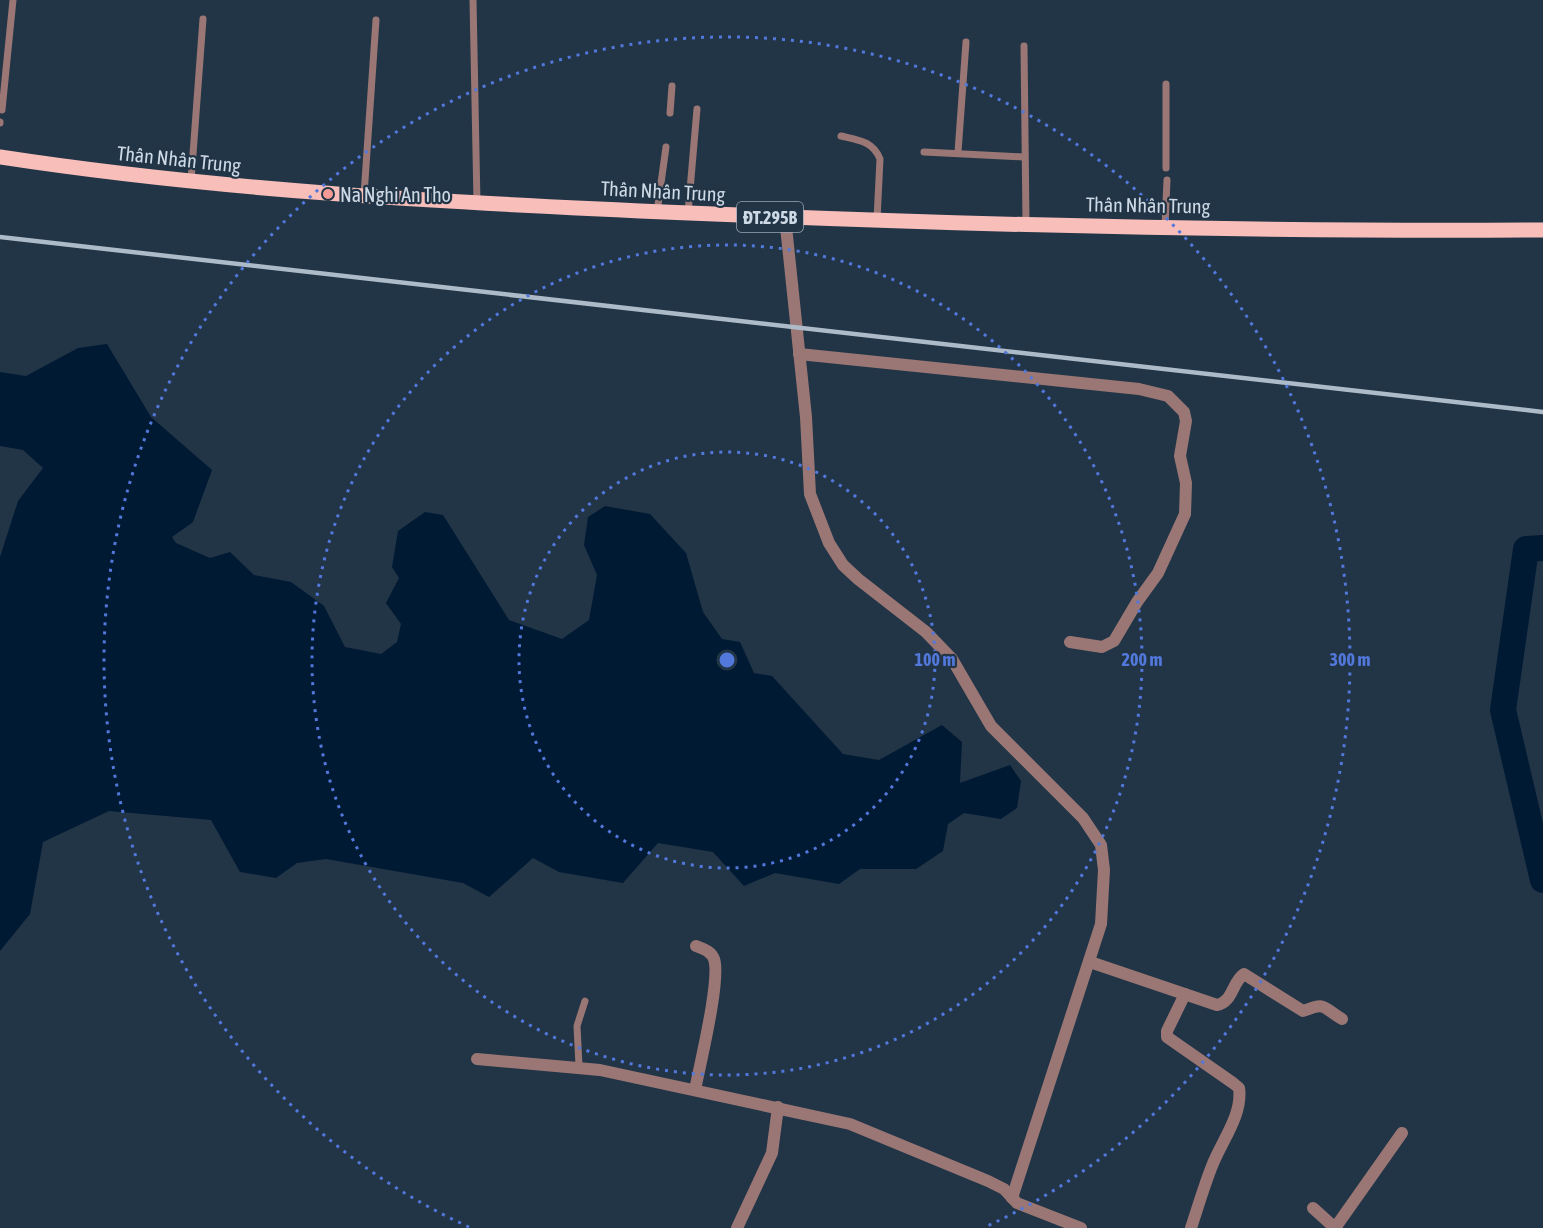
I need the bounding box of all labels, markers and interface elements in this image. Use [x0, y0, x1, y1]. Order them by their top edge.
street label: Thân Nhân Trung [116, 141, 243, 177]
street label: Thân Nhân Trung [600, 176, 726, 206]
place label: Na Nghi An Tho [340, 183, 451, 206]
marker: Na Nghi An Tho [321, 187, 335, 201]
street label: Thân Nhân Trung [1086, 192, 1211, 218]
road number: ĐT.295B [737, 202, 803, 232]
text: 100 m [915, 649, 955, 670]
text: 200 m [1122, 649, 1162, 670]
text: 300 m [1330, 649, 1370, 670]
centre of rings [717, 650, 737, 670]

